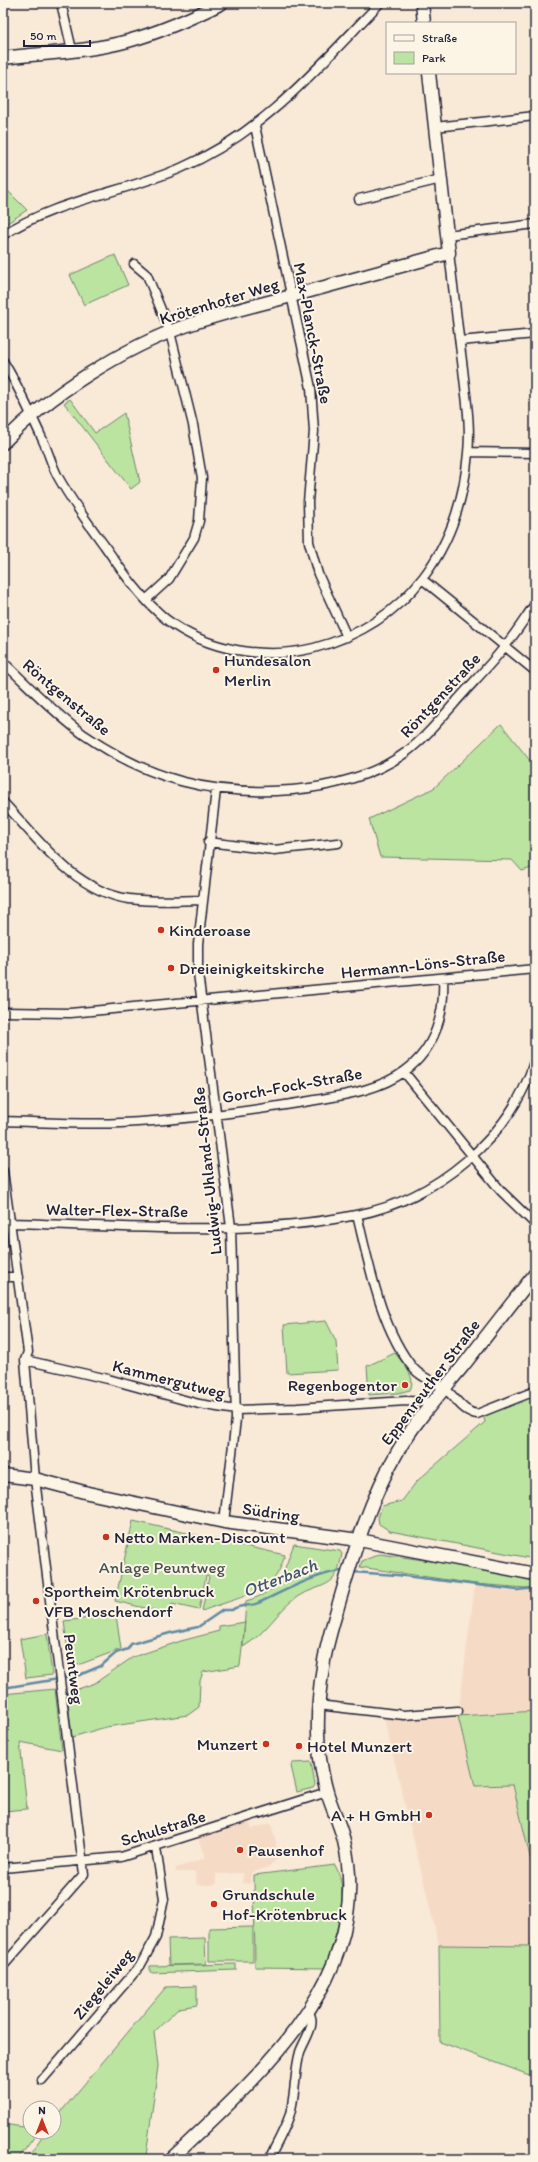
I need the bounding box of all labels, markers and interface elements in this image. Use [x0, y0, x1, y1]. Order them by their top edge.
scale bar [24, 22, 90, 48]
legend [386, 22, 516, 74]
text: 50 m [30, 29, 56, 43]
text: Straße [422, 31, 457, 45]
text: Park [422, 51, 446, 65]
street label: Max-Planck-Straße [289, 261, 337, 405]
street label: Krötenhofer Weg [157, 273, 281, 329]
street label: Röntgenstraße [396, 648, 484, 742]
place label: Hundesalon Merlin [224, 650, 311, 690]
street label: Röntgenstraße [19, 654, 115, 740]
marker: Hundesalon Merlin [211, 665, 221, 675]
place label: Kinderoase [169, 920, 251, 940]
marker: Kinderoase [156, 925, 166, 935]
street label: Hermann-Löns-Straße [340, 945, 506, 983]
place label: Dreieinigkeitskirche [179, 958, 324, 978]
marker: Dreieinigkeitskirche [166, 963, 176, 973]
street label: Gorch-Fock-Straße [220, 1063, 364, 1107]
street label: Ludwig-Uhland-Straße [188, 1086, 226, 1256]
street label: Walter-Flex-Straße [46, 1199, 188, 1221]
street label: Eppenreuther Straße [376, 1315, 484, 1449]
street label: Kammergutweg [111, 1355, 228, 1403]
place label: Regenbogentor [288, 1375, 397, 1395]
marker: Regenbogentor [400, 1380, 410, 1390]
street label: Südring [241, 1498, 301, 1526]
place label: Netto Marken-Discount [114, 1527, 286, 1547]
marker: Netto Marken-Discount [101, 1532, 111, 1542]
water label: Otterbach [240, 1554, 321, 1602]
park label: Anlage Peuntweg [99, 1557, 225, 1577]
place label: Sportheim Krötenbruck VFB Moschendorf [44, 1581, 215, 1621]
marker: Sportheim Krötenbruck VFB Moschendorf [31, 1596, 41, 1606]
street label: Peuntweg [60, 1633, 88, 1706]
place label: Munzert [197, 1734, 258, 1754]
place label: Hotel Munzert [307, 1736, 412, 1756]
marker: Munzert [261, 1739, 271, 1749]
marker: Hotel Munzert [294, 1741, 304, 1751]
place label: A + H GmbH [331, 1805, 421, 1825]
street label: Schulstraße [118, 1806, 208, 1850]
marker: A + H GmbH [424, 1810, 434, 1820]
place label: Pausenhof [248, 1840, 325, 1860]
marker: Pausenhof [235, 1845, 245, 1855]
place label: Grundschule Hof-Krötenbruck [222, 1884, 347, 1924]
marker: Grundschule Hof-Krötenbruck [209, 1899, 219, 1909]
street label: Ziegeleiweg [69, 1945, 138, 2023]
north arrow [22, 2100, 62, 2140]
text: N [38, 2104, 46, 2117]

